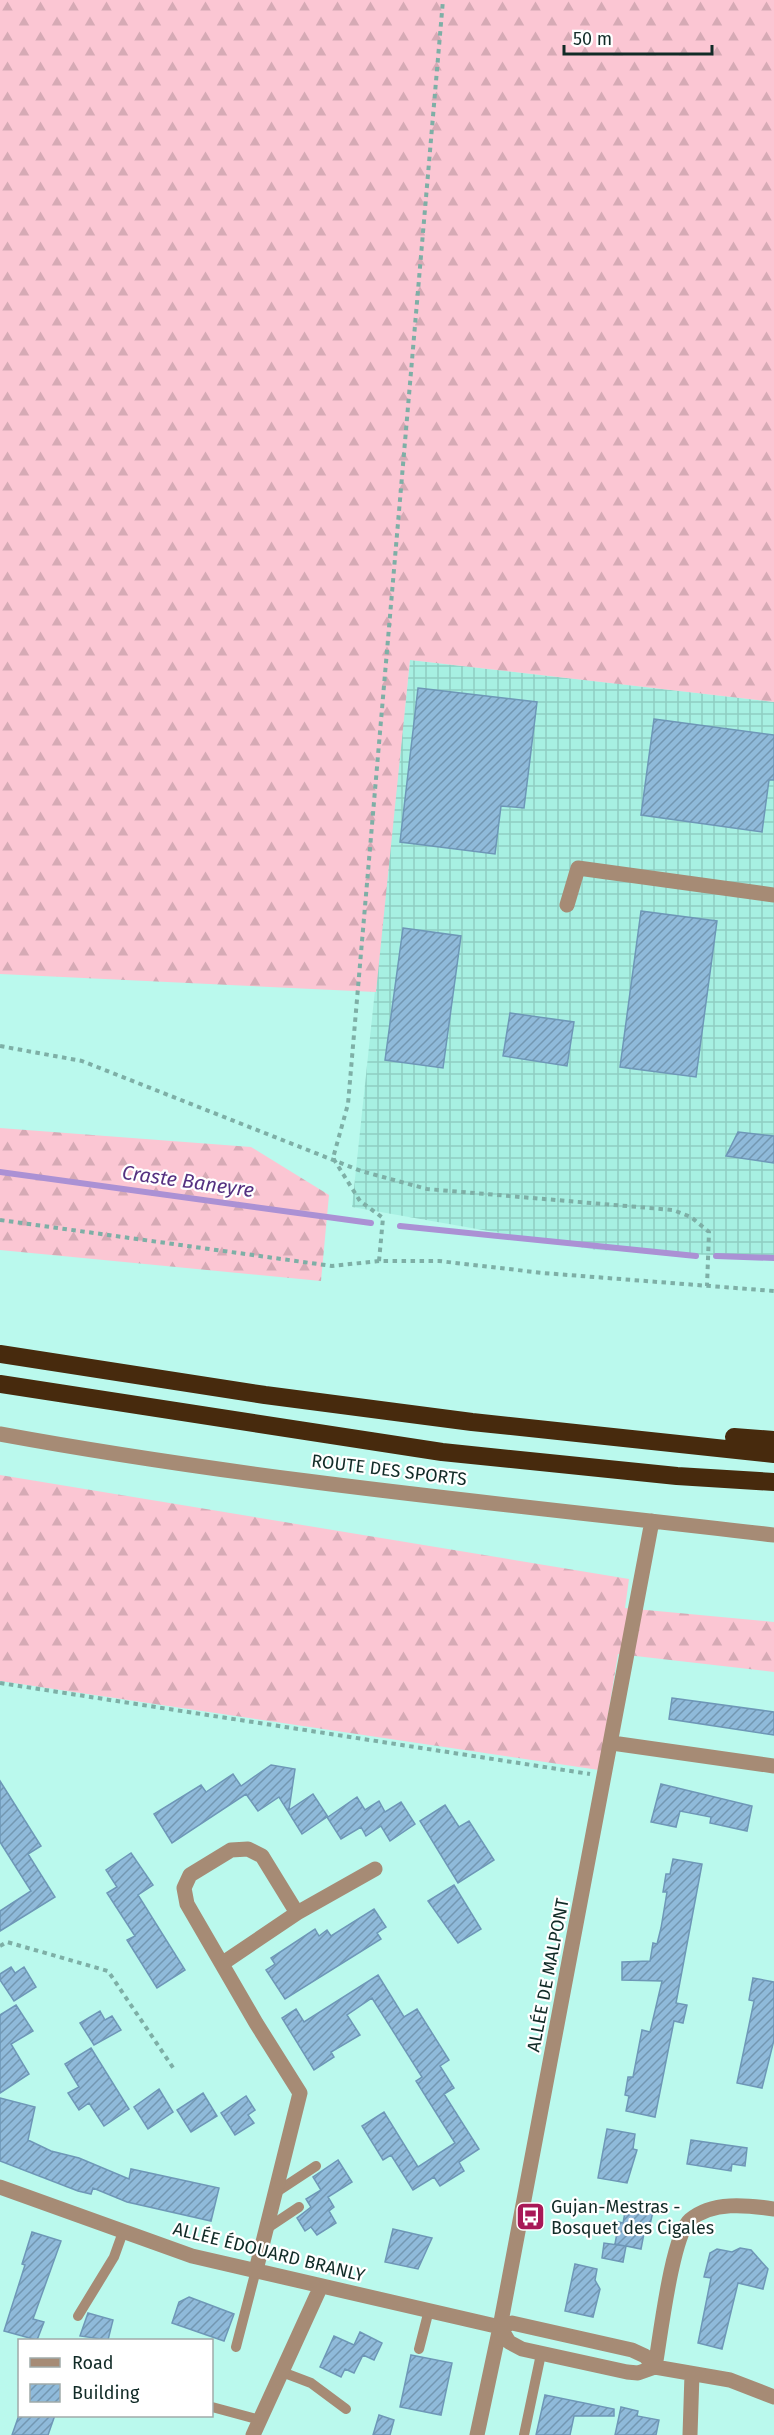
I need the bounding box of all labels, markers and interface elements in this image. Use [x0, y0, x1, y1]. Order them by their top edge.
scale bar [564, 18, 712, 56]
text: 50 m [573, 28, 612, 50]
water label: Craste Baneyre [120, 1160, 256, 1202]
street label: ROUTE DES SPORTS [310, 1450, 468, 1490]
street label: ALLÉE DE MALPONT [521, 1895, 574, 2054]
place label: Gujan-Mestras - Bosquet des Cigales [551, 2196, 714, 2239]
bus stop icon: Gujan-Mestras - Bosquet des Cigales [514, 2201, 546, 2233]
street label: ALLÉE ÉDOUARD BRANLY [171, 2217, 368, 2287]
legend [18, 2339, 213, 2417]
text: Road [72, 2352, 114, 2374]
text: Building [72, 2382, 140, 2404]

